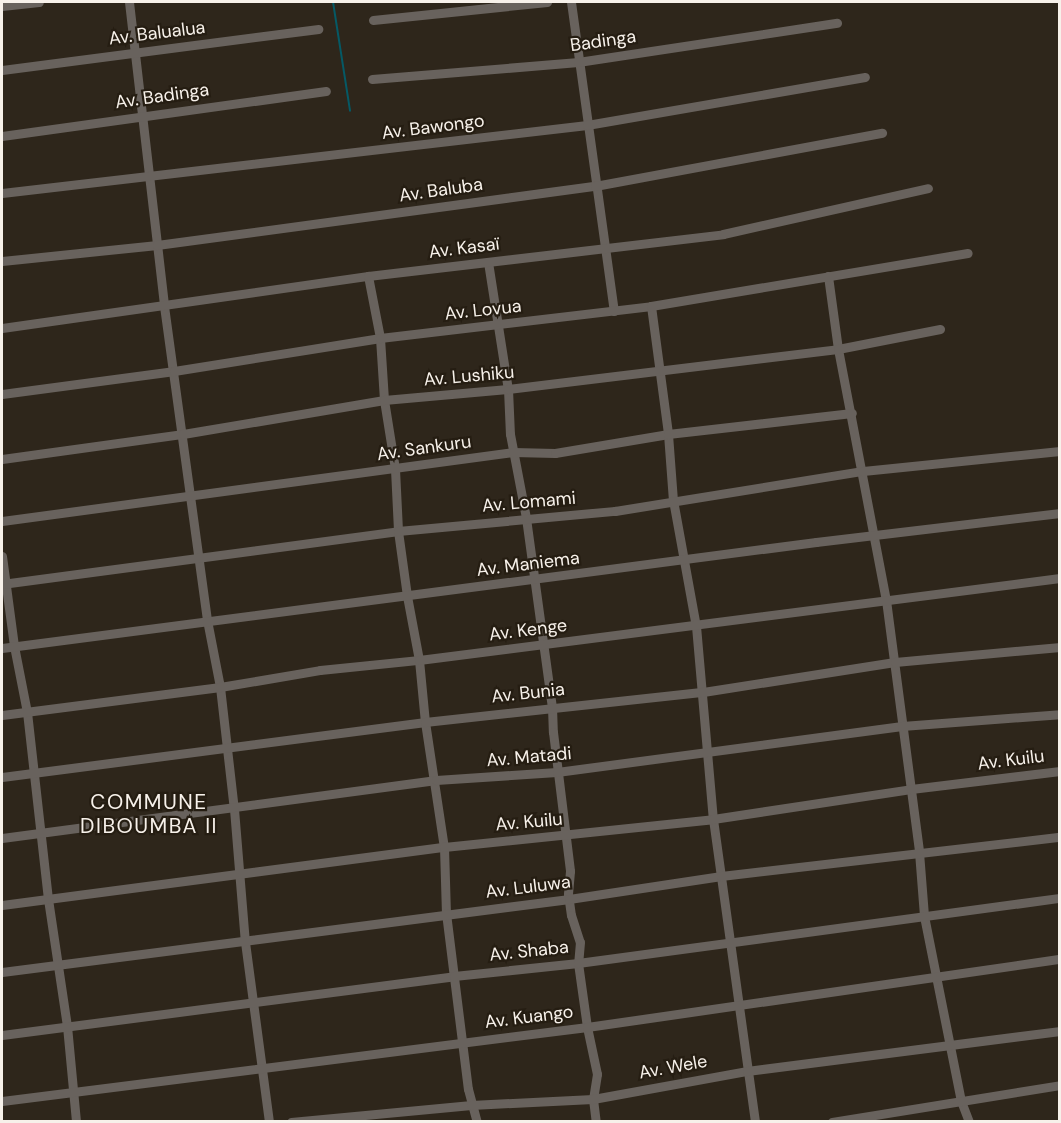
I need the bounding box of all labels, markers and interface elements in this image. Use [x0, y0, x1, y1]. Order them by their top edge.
street label: Av. Balualua [108, 16, 206, 50]
street label: Badinga [569, 26, 637, 56]
street label: Av. Badinga [114, 79, 210, 113]
street label: Av. Bawongo [380, 110, 486, 144]
street label: Av. Baluba [398, 173, 484, 207]
street label: Av. Kasaï [427, 233, 501, 263]
street label: Av. Lovua [444, 295, 522, 325]
street label: Av. Lushiku [423, 361, 515, 391]
street label: Av. Sankuru [375, 431, 473, 465]
street label: Av. Lomami [481, 487, 577, 517]
street label: Av. Maniema [475, 547, 581, 581]
street label: Av. Kenge [488, 614, 568, 646]
street label: Av. Bunia [490, 678, 566, 708]
street label: Av. Matadi [486, 743, 572, 771]
street label: Av. Kuilu [976, 745, 1046, 775]
district label: COMMUNE DIBOUMBA II [80, 789, 218, 839]
street label: Av. Kuilu [495, 808, 563, 836]
street label: Av. Luluwa [484, 871, 572, 903]
street label: Av. Shaba [488, 936, 570, 966]
street label: Av. Kuango [483, 1001, 575, 1033]
street label: Av. Wele [637, 1050, 709, 1084]

